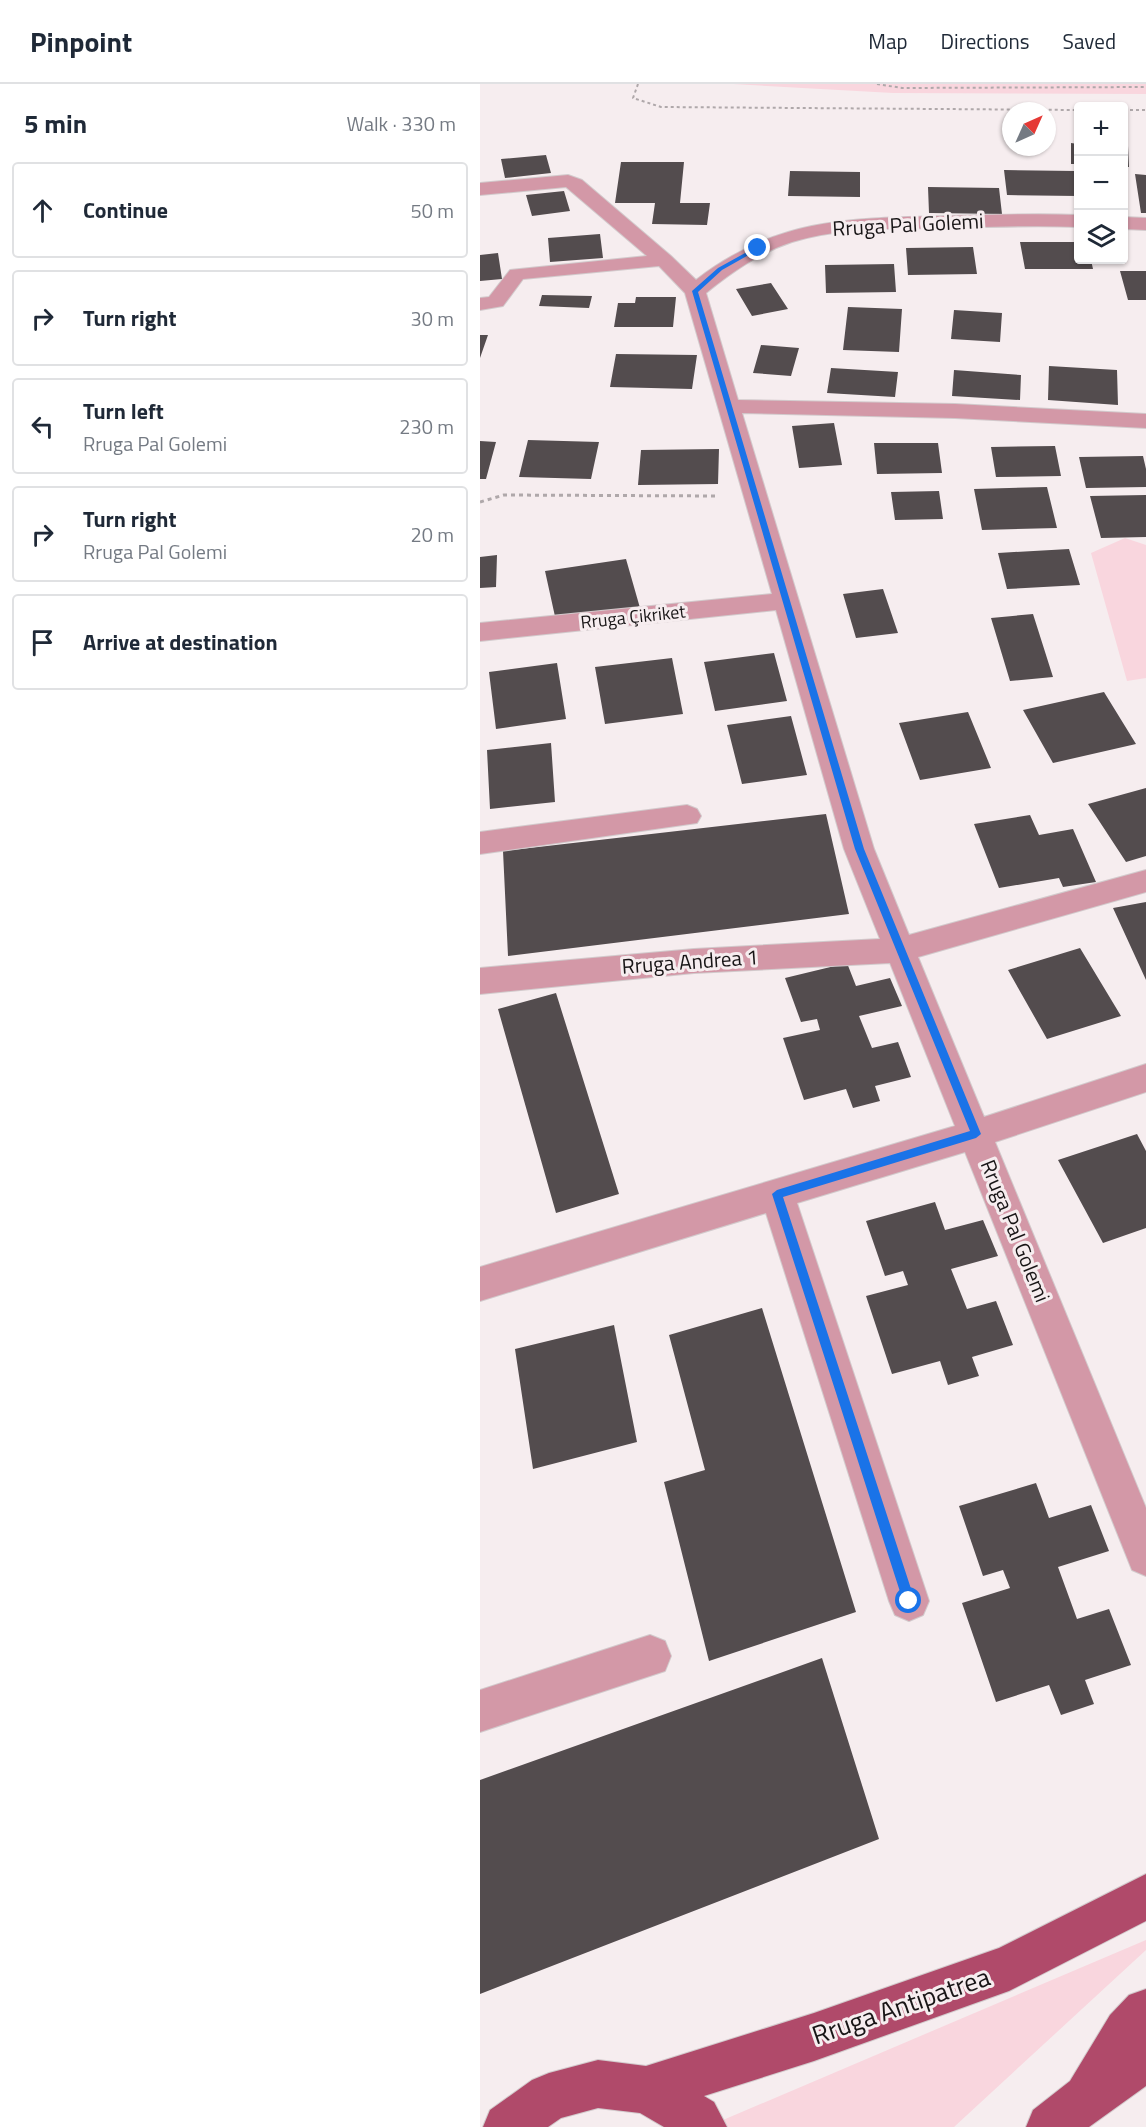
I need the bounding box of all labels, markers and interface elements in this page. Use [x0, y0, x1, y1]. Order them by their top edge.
text: Pinpoint [30, 20, 132, 63]
text: Map [868, 25, 908, 57]
text: Directions [941, 25, 1030, 57]
text: Saved [1063, 25, 1116, 57]
north arrow [1002, 102, 1056, 156]
map controls [1074, 102, 1128, 264]
button: + [1074, 102, 1128, 156]
text: 5 min [24, 104, 87, 143]
text: Walk · 330 m [347, 108, 456, 139]
button: − [1074, 156, 1128, 210]
text: Continue [83, 193, 168, 227]
icon: ahead [26, 194, 59, 227]
text: 50 m [410, 195, 454, 226]
street label: Rruga Pal Golemi [832, 204, 984, 244]
button: layers [1074, 210, 1128, 264]
route end [744, 234, 770, 260]
text: Turn right [83, 301, 177, 335]
icon: right [26, 302, 59, 335]
text: 30 m [410, 303, 454, 334]
text: Turn left [83, 394, 164, 428]
icon: left [26, 410, 59, 443]
text: 230 m [399, 411, 454, 442]
text: Rruga Pal Golemi [83, 428, 227, 459]
text: Turn right [83, 502, 177, 536]
icon: right [26, 518, 59, 551]
text: 20 m [410, 519, 454, 550]
text: Rruga Pal Golemi [83, 536, 227, 567]
street label: Rruga Çikriket [579, 597, 687, 635]
text: Arrive at destination [83, 625, 278, 659]
icon: arrive [26, 626, 59, 659]
street label: Rruga Andrea 1 [621, 940, 759, 982]
street label: Rruga Pal Golemi [973, 1155, 1059, 1307]
route start [895, 1587, 921, 1613]
street label: Rruga Antipatrea [807, 1957, 995, 2054]

